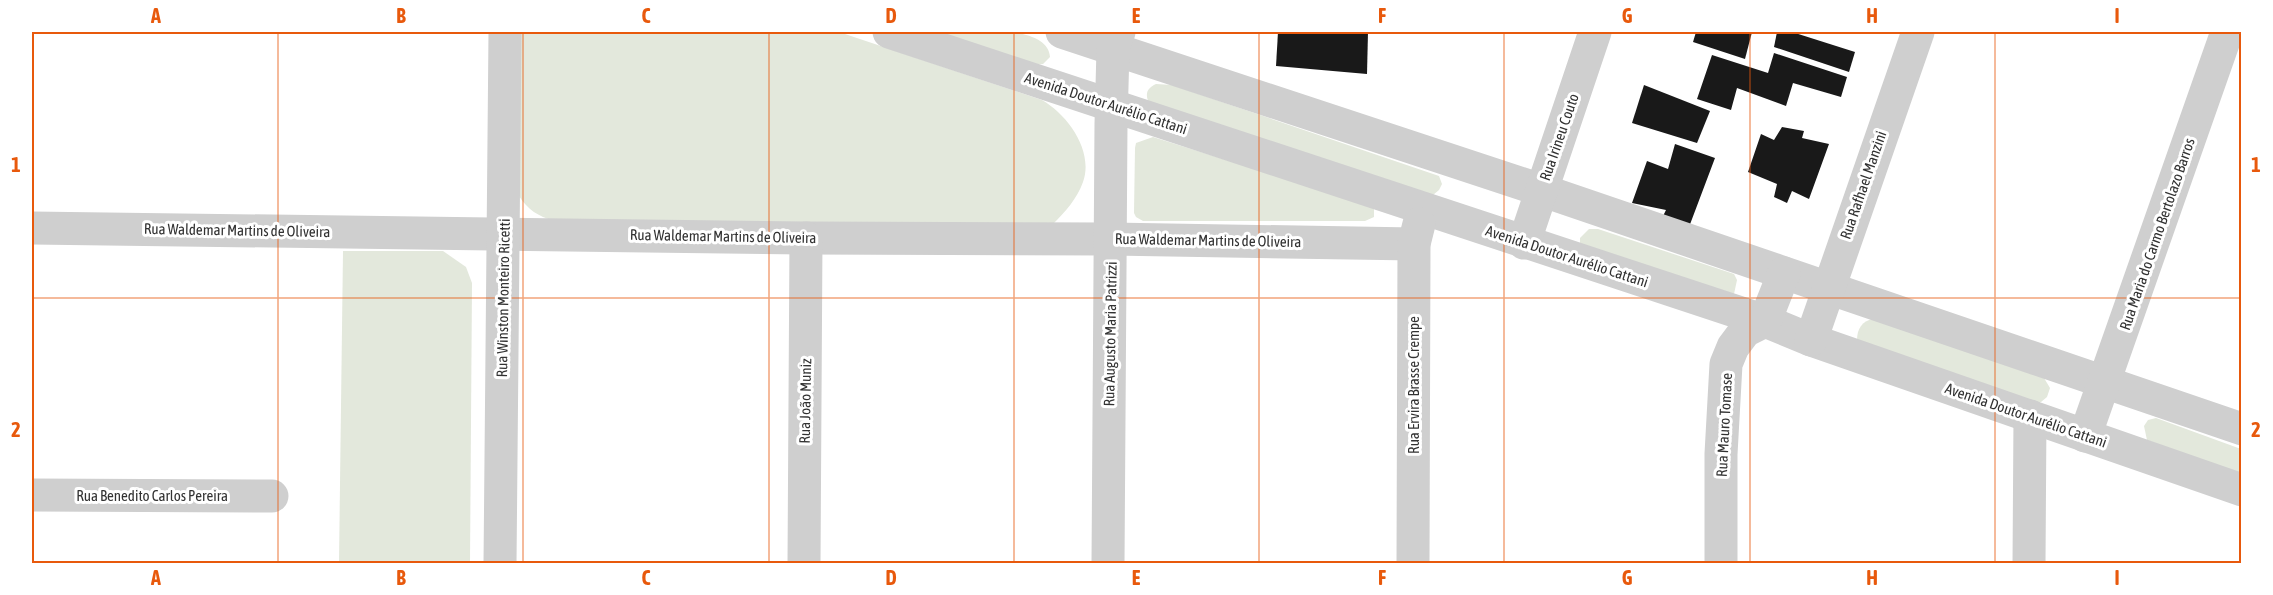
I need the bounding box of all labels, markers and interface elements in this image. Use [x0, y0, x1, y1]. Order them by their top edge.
text: A [150, 4, 161, 27]
text: B [396, 4, 406, 27]
text: C [642, 4, 651, 27]
text: D [885, 4, 897, 27]
text: E [1132, 4, 1141, 27]
text: F [1378, 4, 1386, 27]
text: G [1622, 4, 1633, 27]
text: H [1866, 4, 1878, 27]
text: I [2114, 4, 2120, 27]
street label: Avenida Doutor Aurélio Cattani [1023, 69, 1189, 137]
street label: Rua Irineu Couto [1536, 91, 1582, 183]
street label: Rua Rafhael Manzini [1837, 129, 1889, 241]
street label: Rua Maria do Carmo Bertolazo Barros [2116, 136, 2198, 332]
text: 1 [11, 153, 21, 176]
text: 1 [2251, 153, 2261, 176]
street label: Rua Winston Monteiro Ricetti [493, 218, 513, 378]
street label: Rua Waldemar Martins de Oliveira [144, 220, 330, 240]
street label: Avenida Doutor Aurélio Cattani [1484, 222, 1650, 290]
street label: Rua Waldemar Martins de Oliveira [630, 226, 816, 246]
street label: Rua Waldemar Martins de Oliveira [1115, 230, 1301, 250]
street label: Rua Augusto Maria Patrizzi [1100, 261, 1120, 407]
street label: Rua Ervira Brasse Crempe [1405, 316, 1422, 454]
street label: Rua João Muniz [796, 358, 814, 444]
street label: Rua Mauro Tomase [1713, 372, 1735, 477]
street label: Avenida Doutor Aurélio Cattani [1943, 379, 2109, 451]
text: 2 [11, 418, 21, 441]
text: 2 [2251, 418, 2261, 441]
street label: Rua Benedito Carlos Pereira [76, 487, 228, 504]
text: A [150, 566, 161, 589]
text: B [396, 566, 406, 589]
text: C [642, 566, 651, 589]
text: D [885, 566, 897, 589]
text: E [1132, 566, 1141, 589]
text: F [1378, 566, 1386, 589]
text: G [1622, 566, 1633, 589]
text: H [1866, 566, 1878, 589]
text: I [2114, 566, 2120, 589]

